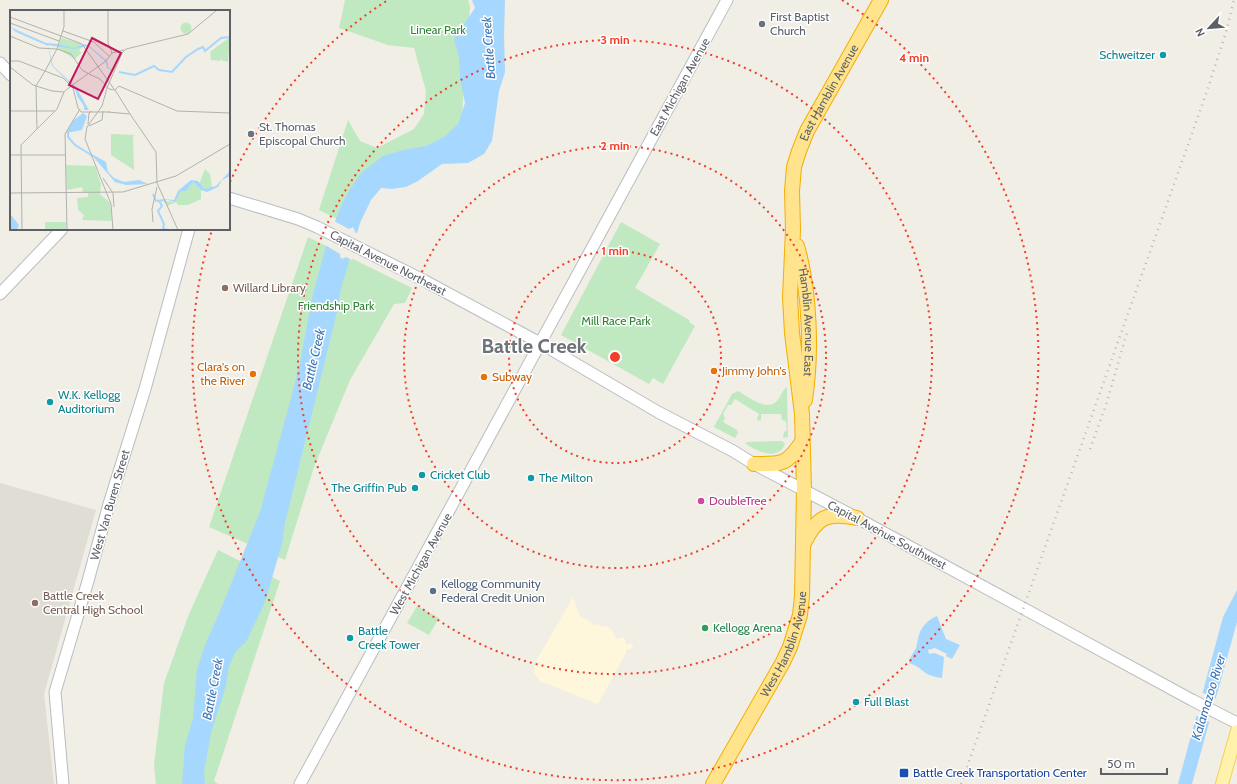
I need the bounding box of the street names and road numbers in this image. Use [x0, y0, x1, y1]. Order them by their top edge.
street label: East Michigan Avenue [646, 35, 713, 138]
street label: East Hamblin Avenue [796, 42, 861, 143]
street label: Capital Avenue Northeast [328, 227, 449, 298]
street label: Hamblin Avenue East [795, 267, 817, 377]
street label: West Van Buren Street [87, 448, 132, 562]
street label: Capital Avenue Southwest [825, 497, 949, 572]
street label: West Michigan Avenue [386, 510, 455, 618]
street label: West Hamblin Avenue [757, 591, 809, 699]

